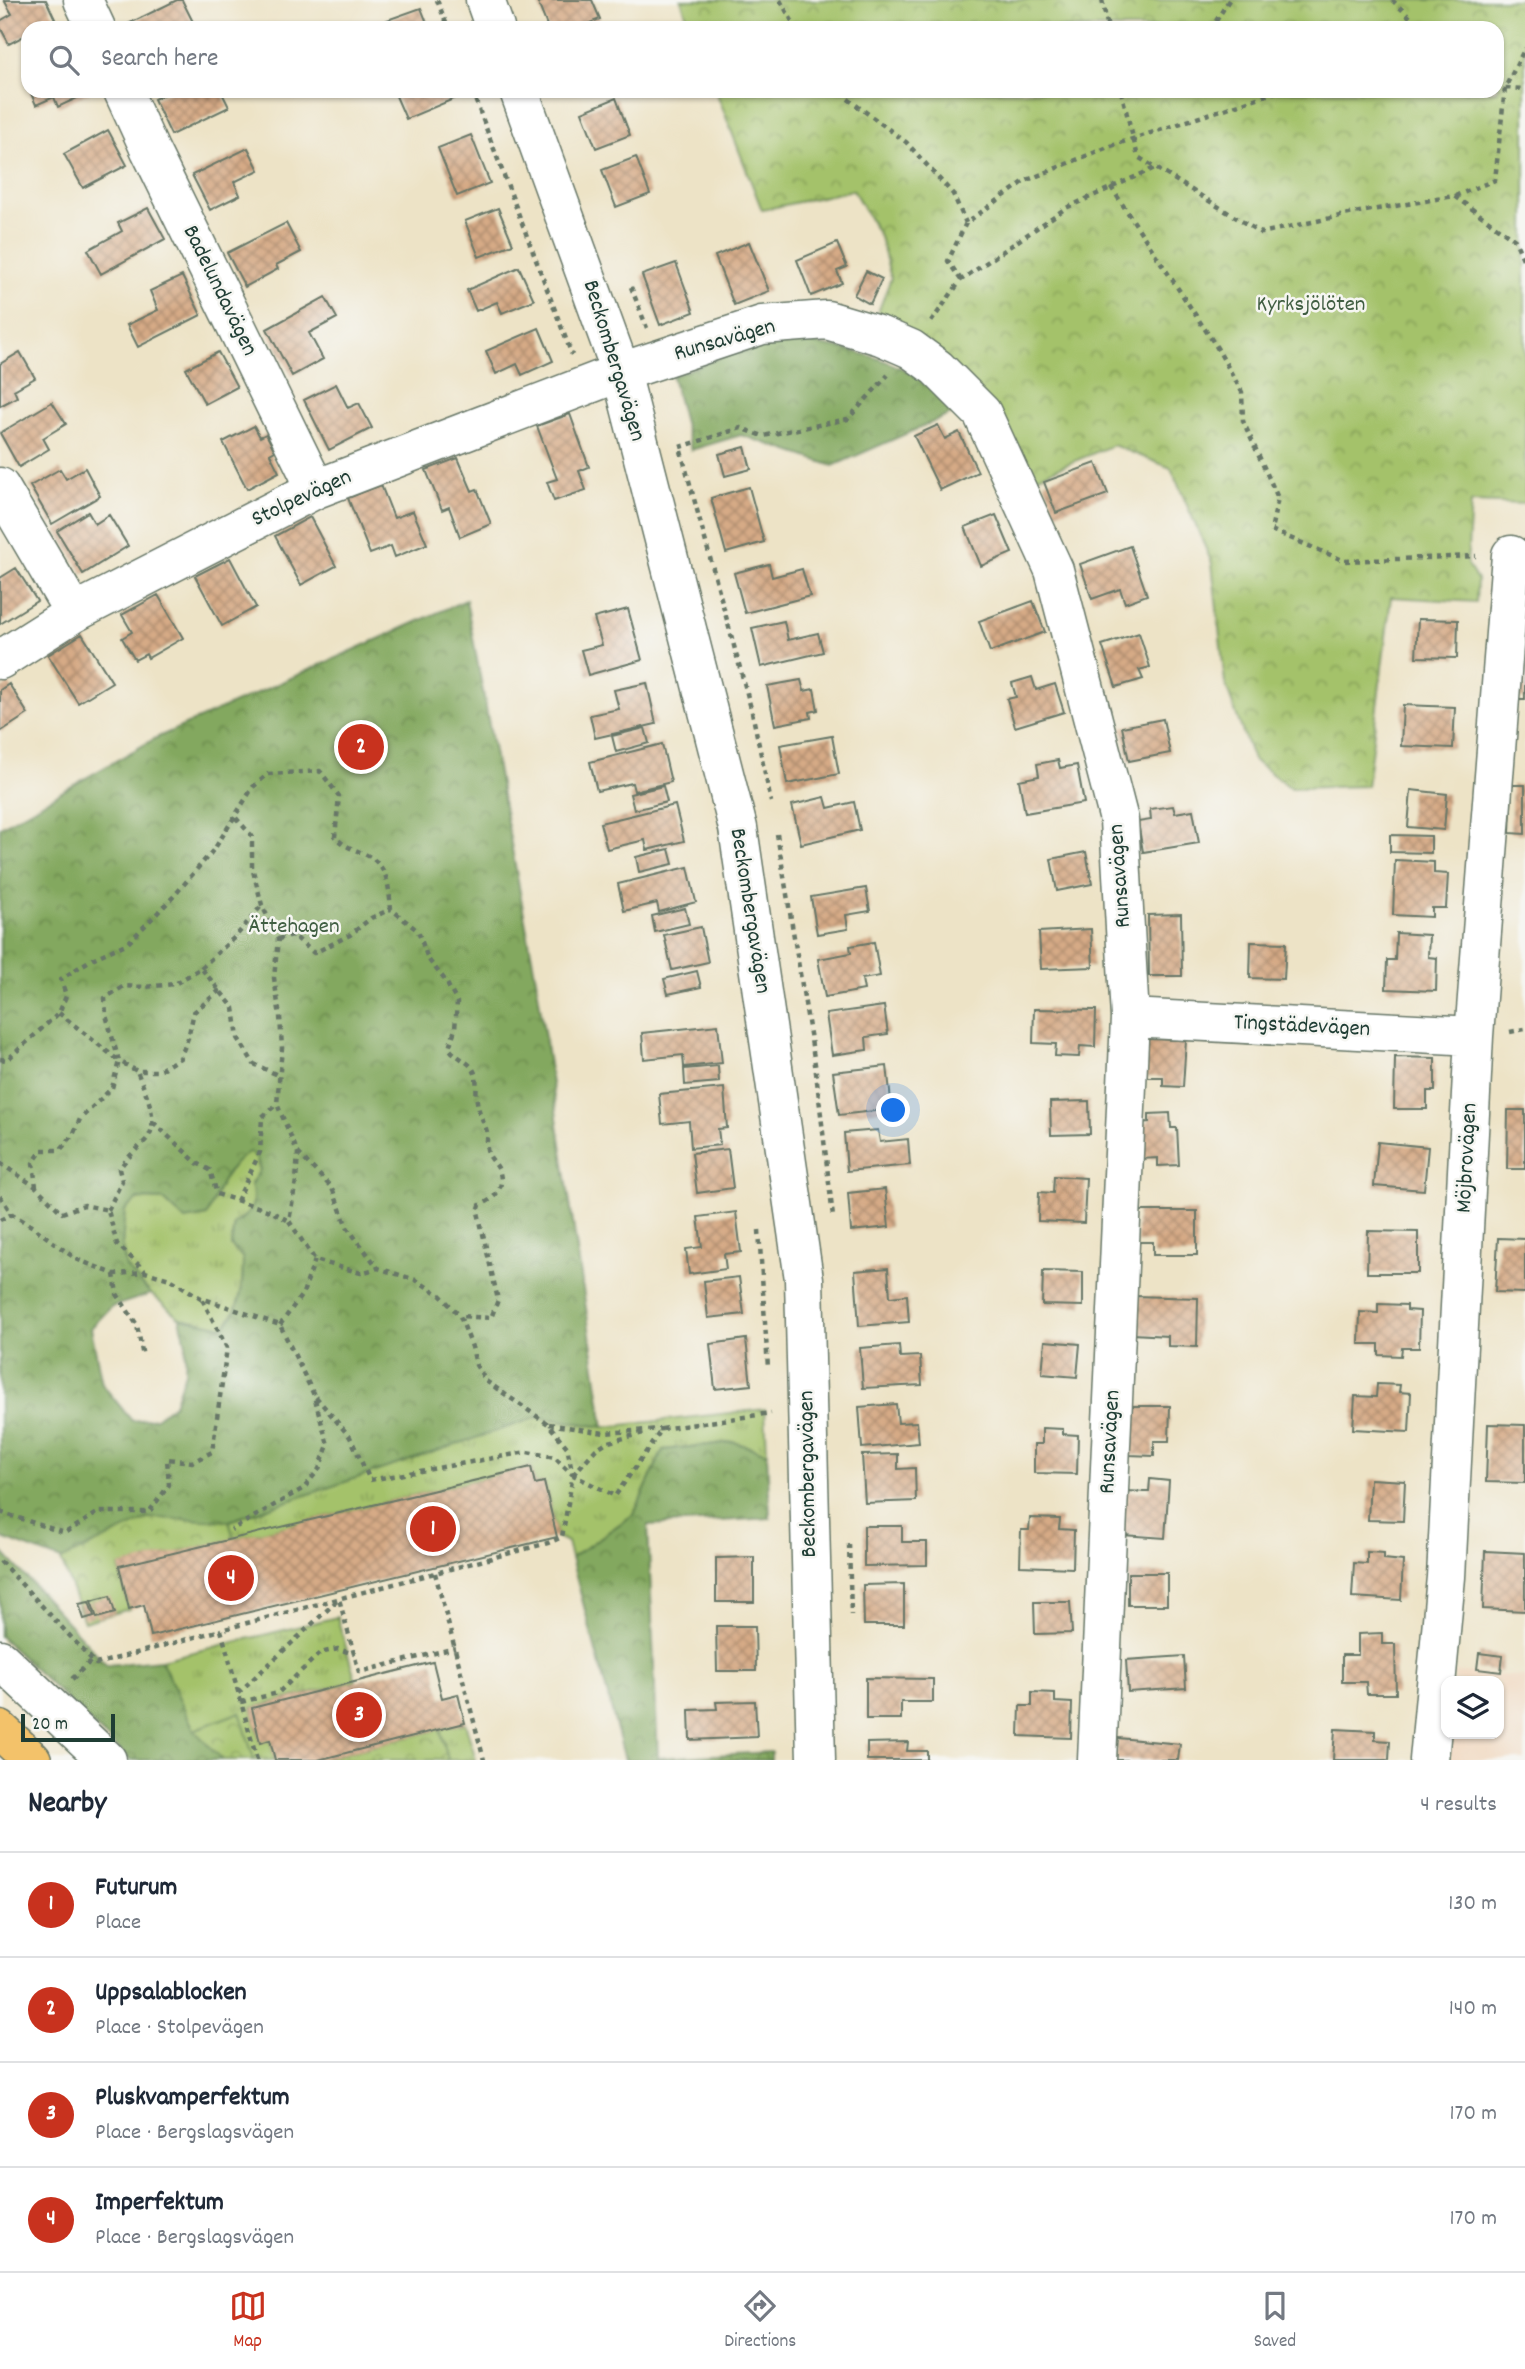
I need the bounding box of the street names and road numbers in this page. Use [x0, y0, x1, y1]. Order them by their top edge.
street label: Badelundavägen [173, 220, 265, 362]
street label: Beckombergavägen [573, 276, 653, 446]
street label: Runsavägen [670, 311, 780, 371]
street label: Stolpevägen [247, 461, 357, 537]
street label: Runsavägen [1101, 823, 1141, 929]
street label: Beckombergavägen [720, 826, 778, 996]
street label: Tingstädevägen [1233, 1007, 1371, 1047]
street label: Möjbrovägen [1449, 1102, 1487, 1214]
street label: Runsavägen [1092, 1389, 1130, 1495]
street label: Beckombergavägen [791, 1390, 827, 1558]

